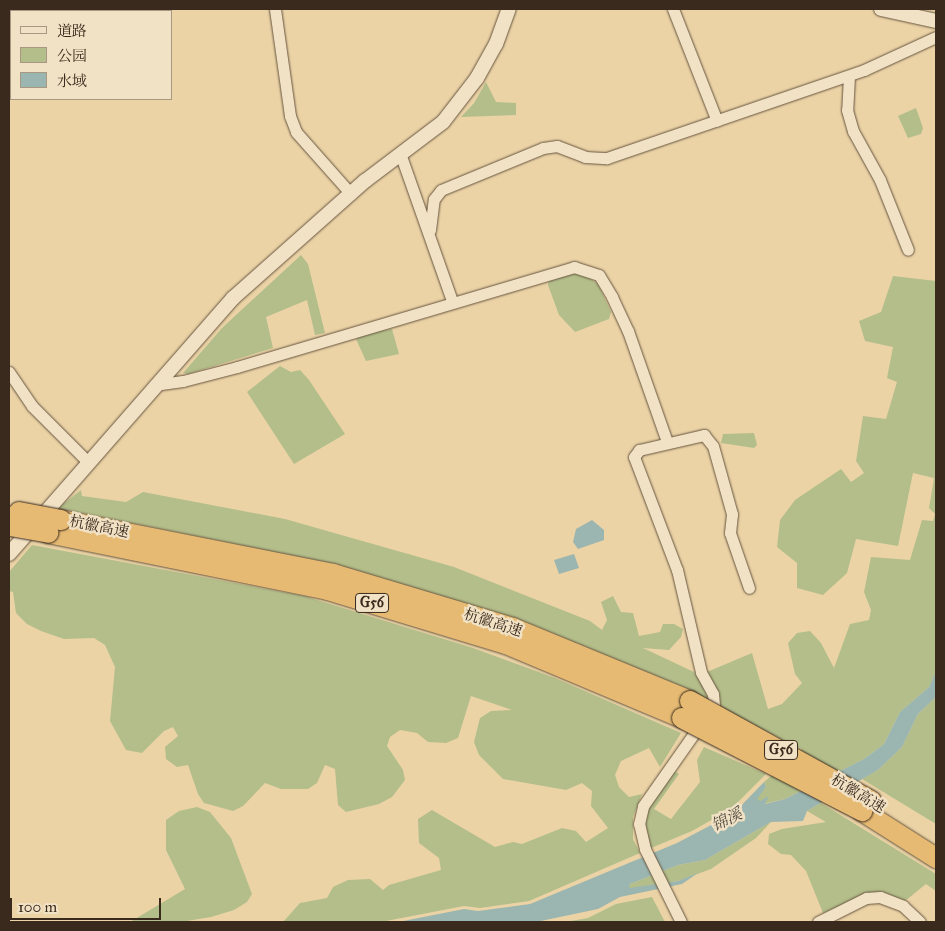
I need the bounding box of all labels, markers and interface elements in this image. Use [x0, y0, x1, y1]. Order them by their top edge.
legend [10, 10, 172, 100]
text: 道路 [57, 22, 87, 40]
text: 公园 [57, 47, 87, 65]
text: 水域 [57, 72, 87, 90]
street label: 杭徽高速 [68, 512, 130, 542]
road number: G56 [354, 592, 390, 614]
street label: 杭徽高速 [462, 605, 524, 641]
road number: G56 [764, 738, 798, 762]
street label: 杭徽高速 [828, 771, 888, 817]
water label: 锦溪 [708, 804, 746, 836]
scale bar [12, 888, 164, 920]
text: 100 m [18, 898, 57, 916]

